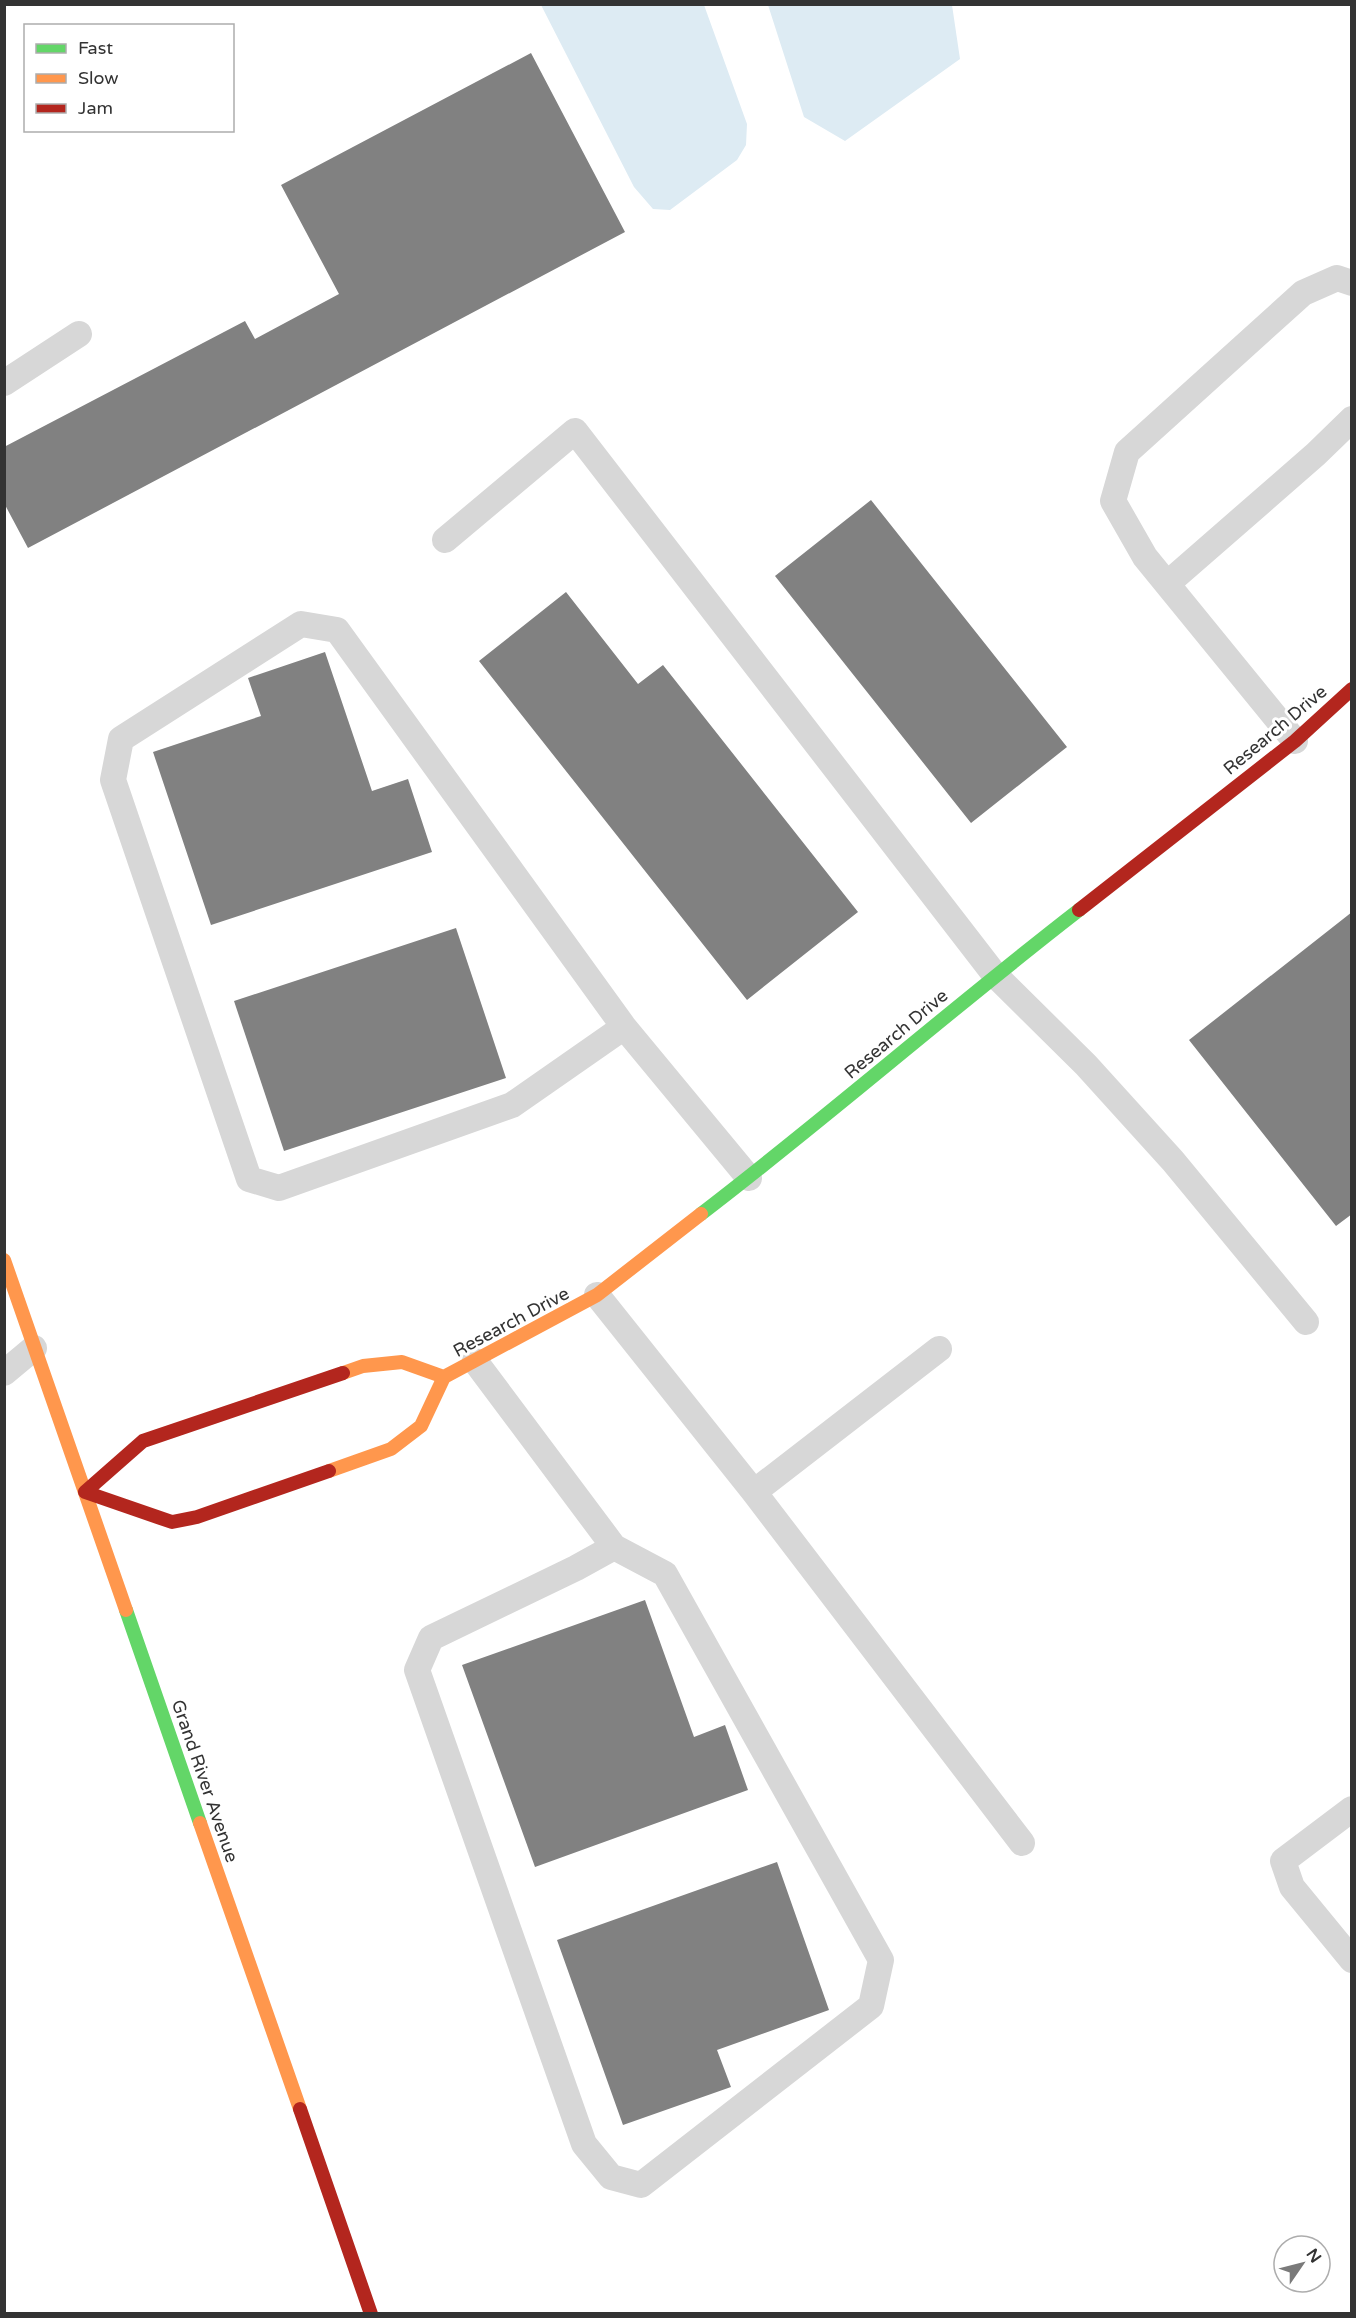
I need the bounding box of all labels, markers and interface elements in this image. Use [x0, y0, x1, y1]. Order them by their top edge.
legend [24, 24, 234, 132]
text: Fast [78, 37, 113, 59]
text: Slow [78, 67, 119, 89]
text: Jam [78, 97, 113, 119]
street label: Research Drive [1219, 680, 1331, 780]
street label: Research Drive [840, 984, 952, 1084]
street label: Research Drive [449, 1282, 573, 1362]
street label: Grand River Avenue [167, 1697, 243, 1865]
north arrow [1272, 2234, 1332, 2294]
text: N [1302, 2245, 1325, 2267]

